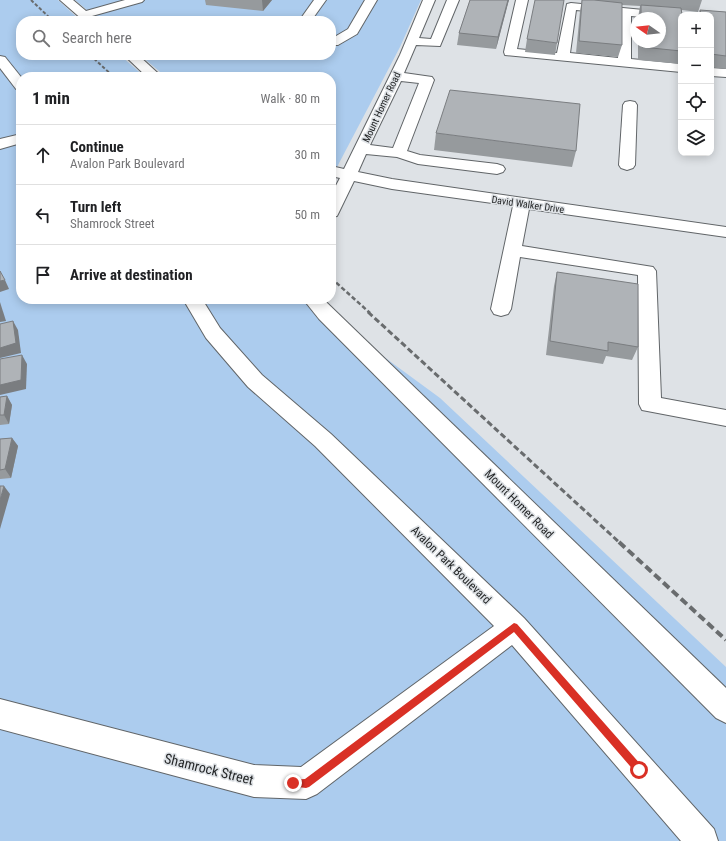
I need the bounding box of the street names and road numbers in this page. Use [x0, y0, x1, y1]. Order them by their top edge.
street label: Mount Homer Road [360, 70, 403, 144]
street label: David Walker Drive [491, 194, 565, 215]
street label: Mount Homer Road [482, 467, 556, 541]
street label: Avalon Park Boulevard [408, 523, 494, 607]
street label: Shamrock Street [163, 750, 255, 788]

